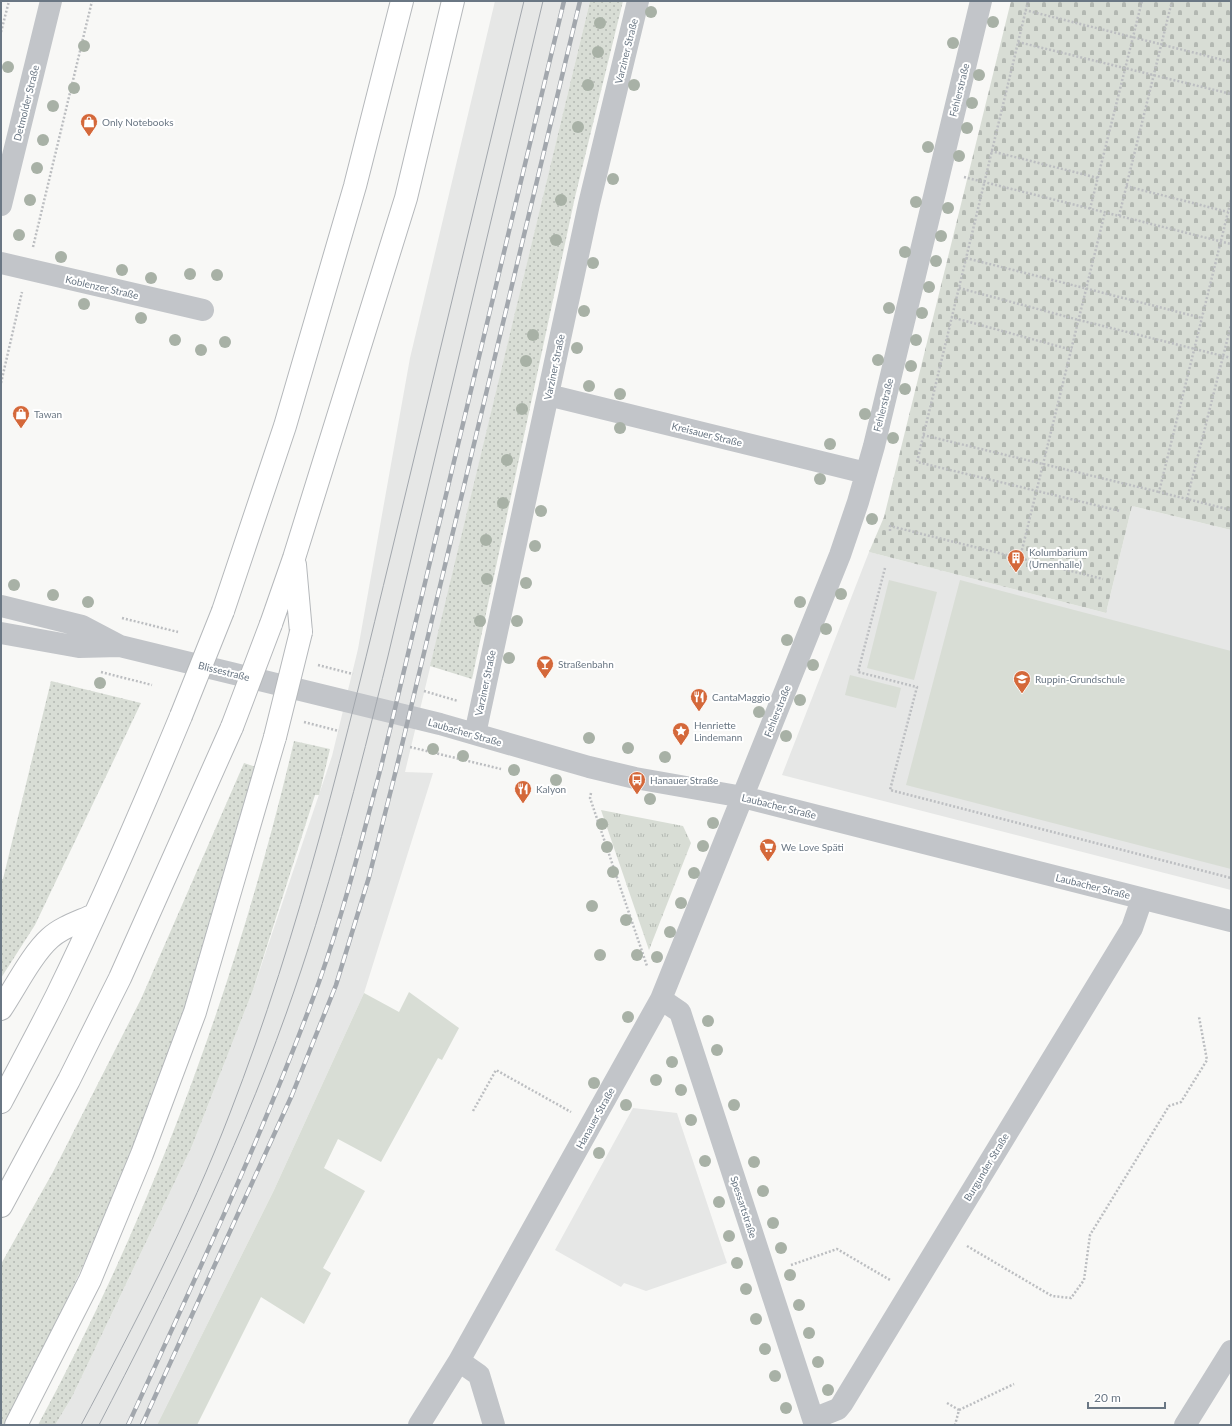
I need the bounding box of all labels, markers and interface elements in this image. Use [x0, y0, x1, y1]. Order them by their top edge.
street label: Varziner Straße [612, 17, 640, 85]
street label: Fehlerstraße [947, 62, 971, 118]
street label: Detmolder Straße [11, 64, 41, 142]
shop icon: Only Notebooks [79, 112, 99, 137]
place label: Only Notebooks [102, 116, 174, 128]
street label: Koblenzer Straße [64, 273, 140, 301]
street label: Varziner Straße [541, 333, 567, 401]
street label: Fehlerstraße [871, 377, 895, 433]
shop icon: Tawan [11, 404, 31, 429]
place label: Tawan [34, 408, 62, 420]
street label: Kreisauer Straße [670, 419, 744, 449]
place label: Kolumbarium (Urnenhalle) [1029, 546, 1088, 570]
building icon: Kolumbarium (Urnenhalle) [1006, 548, 1026, 573]
street label: Varziner Straße [472, 649, 498, 717]
bar icon: Straßenbahn [535, 654, 555, 679]
place label: Straßenbahn [558, 658, 614, 670]
street label: Blissestraße [197, 659, 251, 683]
school or university icon: Ruppin-Grundschule [1012, 669, 1032, 694]
place label: Ruppin-Grundschule [1035, 673, 1125, 685]
street label: Fehlerstraße [761, 683, 793, 739]
restaurant icon: CantaMaggio [689, 687, 709, 712]
place label: CantaMaggio [712, 691, 771, 703]
street label: Laubacher Straße [427, 716, 503, 748]
place label: Henriette Lindemann [694, 719, 742, 743]
place icon: Henriette Lindemann [671, 721, 691, 746]
bus stop icon: Hanauer Straße [627, 770, 647, 795]
place label: Hanauer Straße [650, 774, 718, 786]
restaurant icon: Kalyon [513, 779, 533, 804]
place label: Kalyon [536, 783, 566, 795]
street label: Laubacher Straße [741, 791, 817, 821]
supermarket icon: We Love Späti [758, 837, 778, 862]
place label: We Love Späti [781, 841, 844, 853]
street label: Laubacher Straße [1055, 871, 1131, 901]
street label: Hanauer Straße [573, 1085, 617, 1151]
street label: Burgunder Straße [961, 1131, 1011, 1203]
street label: Spessartstraße [728, 1174, 760, 1240]
scale bar [1088, 1384, 1165, 1410]
text: 20 m [1094, 1390, 1121, 1405]

